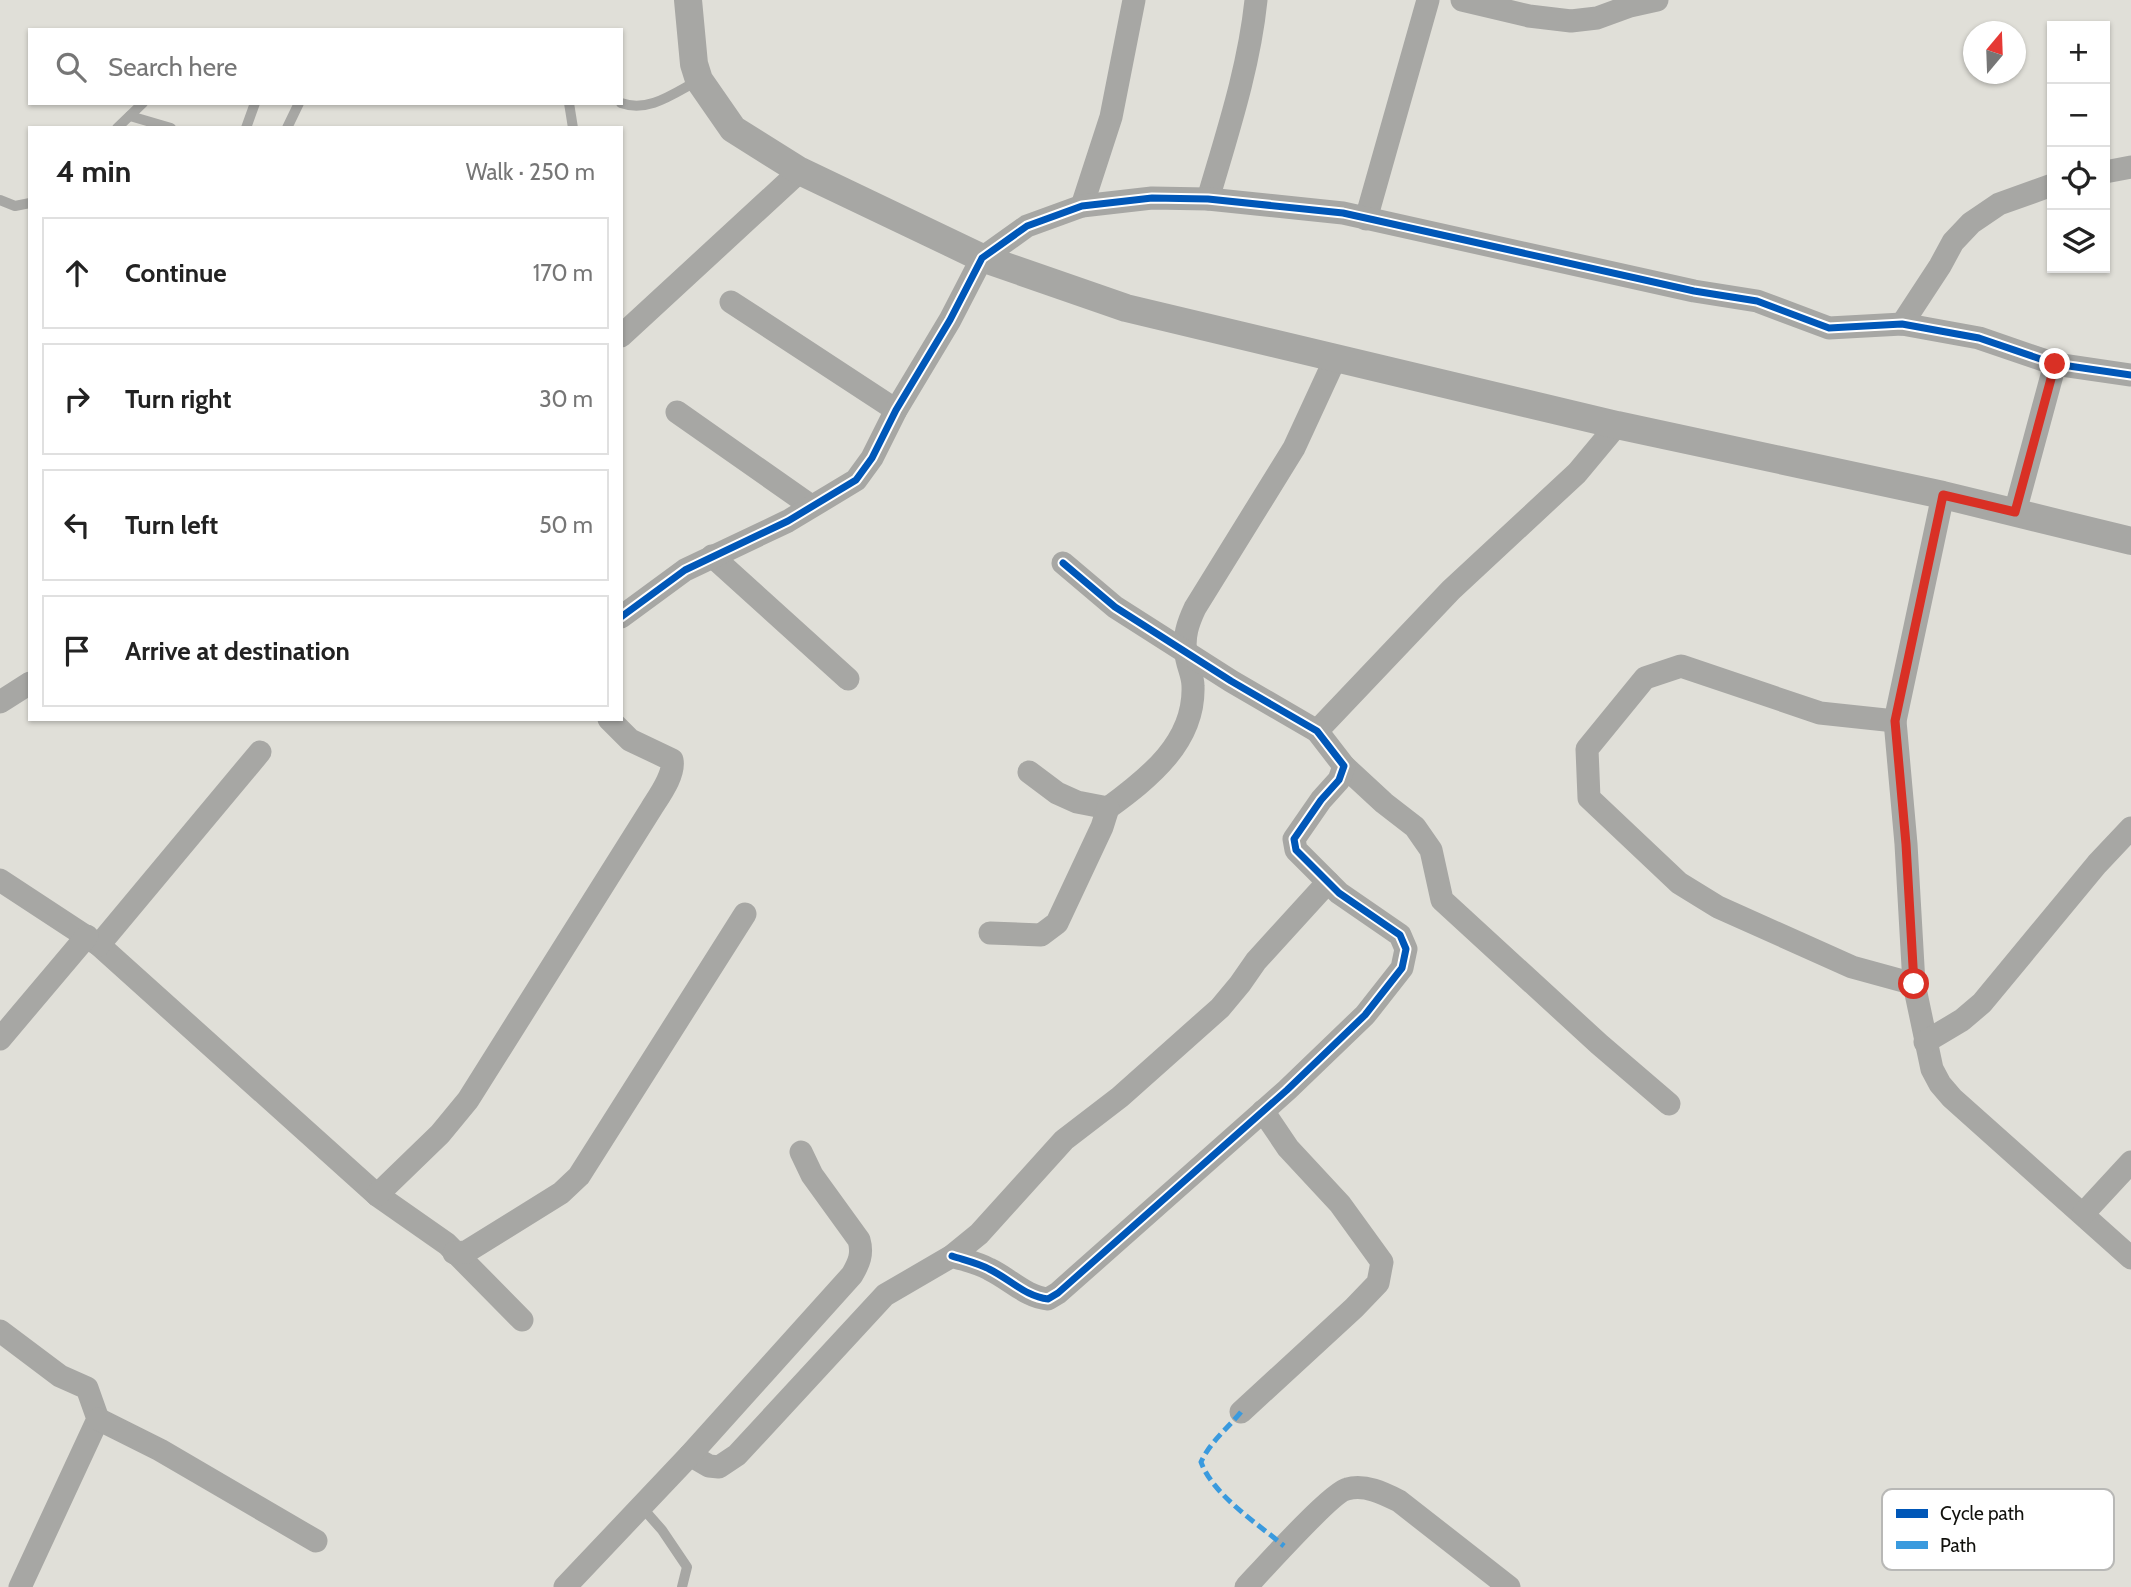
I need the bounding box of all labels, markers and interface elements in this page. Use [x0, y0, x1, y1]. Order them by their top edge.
north arrow [1963, 21, 2026, 84]
map controls [2047, 21, 2110, 273]
button: + [2047, 21, 2110, 84]
search box [28, 28, 623, 105]
icon: search [52, 48, 90, 86]
text: Search here [108, 51, 237, 83]
button: − [2047, 84, 2110, 147]
button: locate [2047, 147, 2110, 210]
text: 4 min [56, 153, 131, 190]
text: Walk · 250 m [466, 158, 595, 186]
button: layers [2047, 210, 2110, 273]
icon: ahead [58, 254, 96, 292]
text: Continue [125, 257, 227, 289]
text: 170 m [533, 259, 593, 287]
route end [2039, 348, 2070, 379]
icon: right [58, 380, 96, 418]
text: Turn right [125, 383, 231, 415]
text: 30 m [539, 385, 593, 413]
icon: left [58, 506, 96, 544]
text: Turn left [125, 509, 218, 541]
text: 50 m [539, 511, 593, 539]
icon: arrive [58, 632, 96, 670]
text: Arrive at destination [125, 635, 350, 667]
route start [1898, 968, 1929, 999]
legend [1882, 1489, 2114, 1570]
text: Cycle path [1940, 1502, 2024, 1525]
text: Path [1940, 1534, 1976, 1557]

